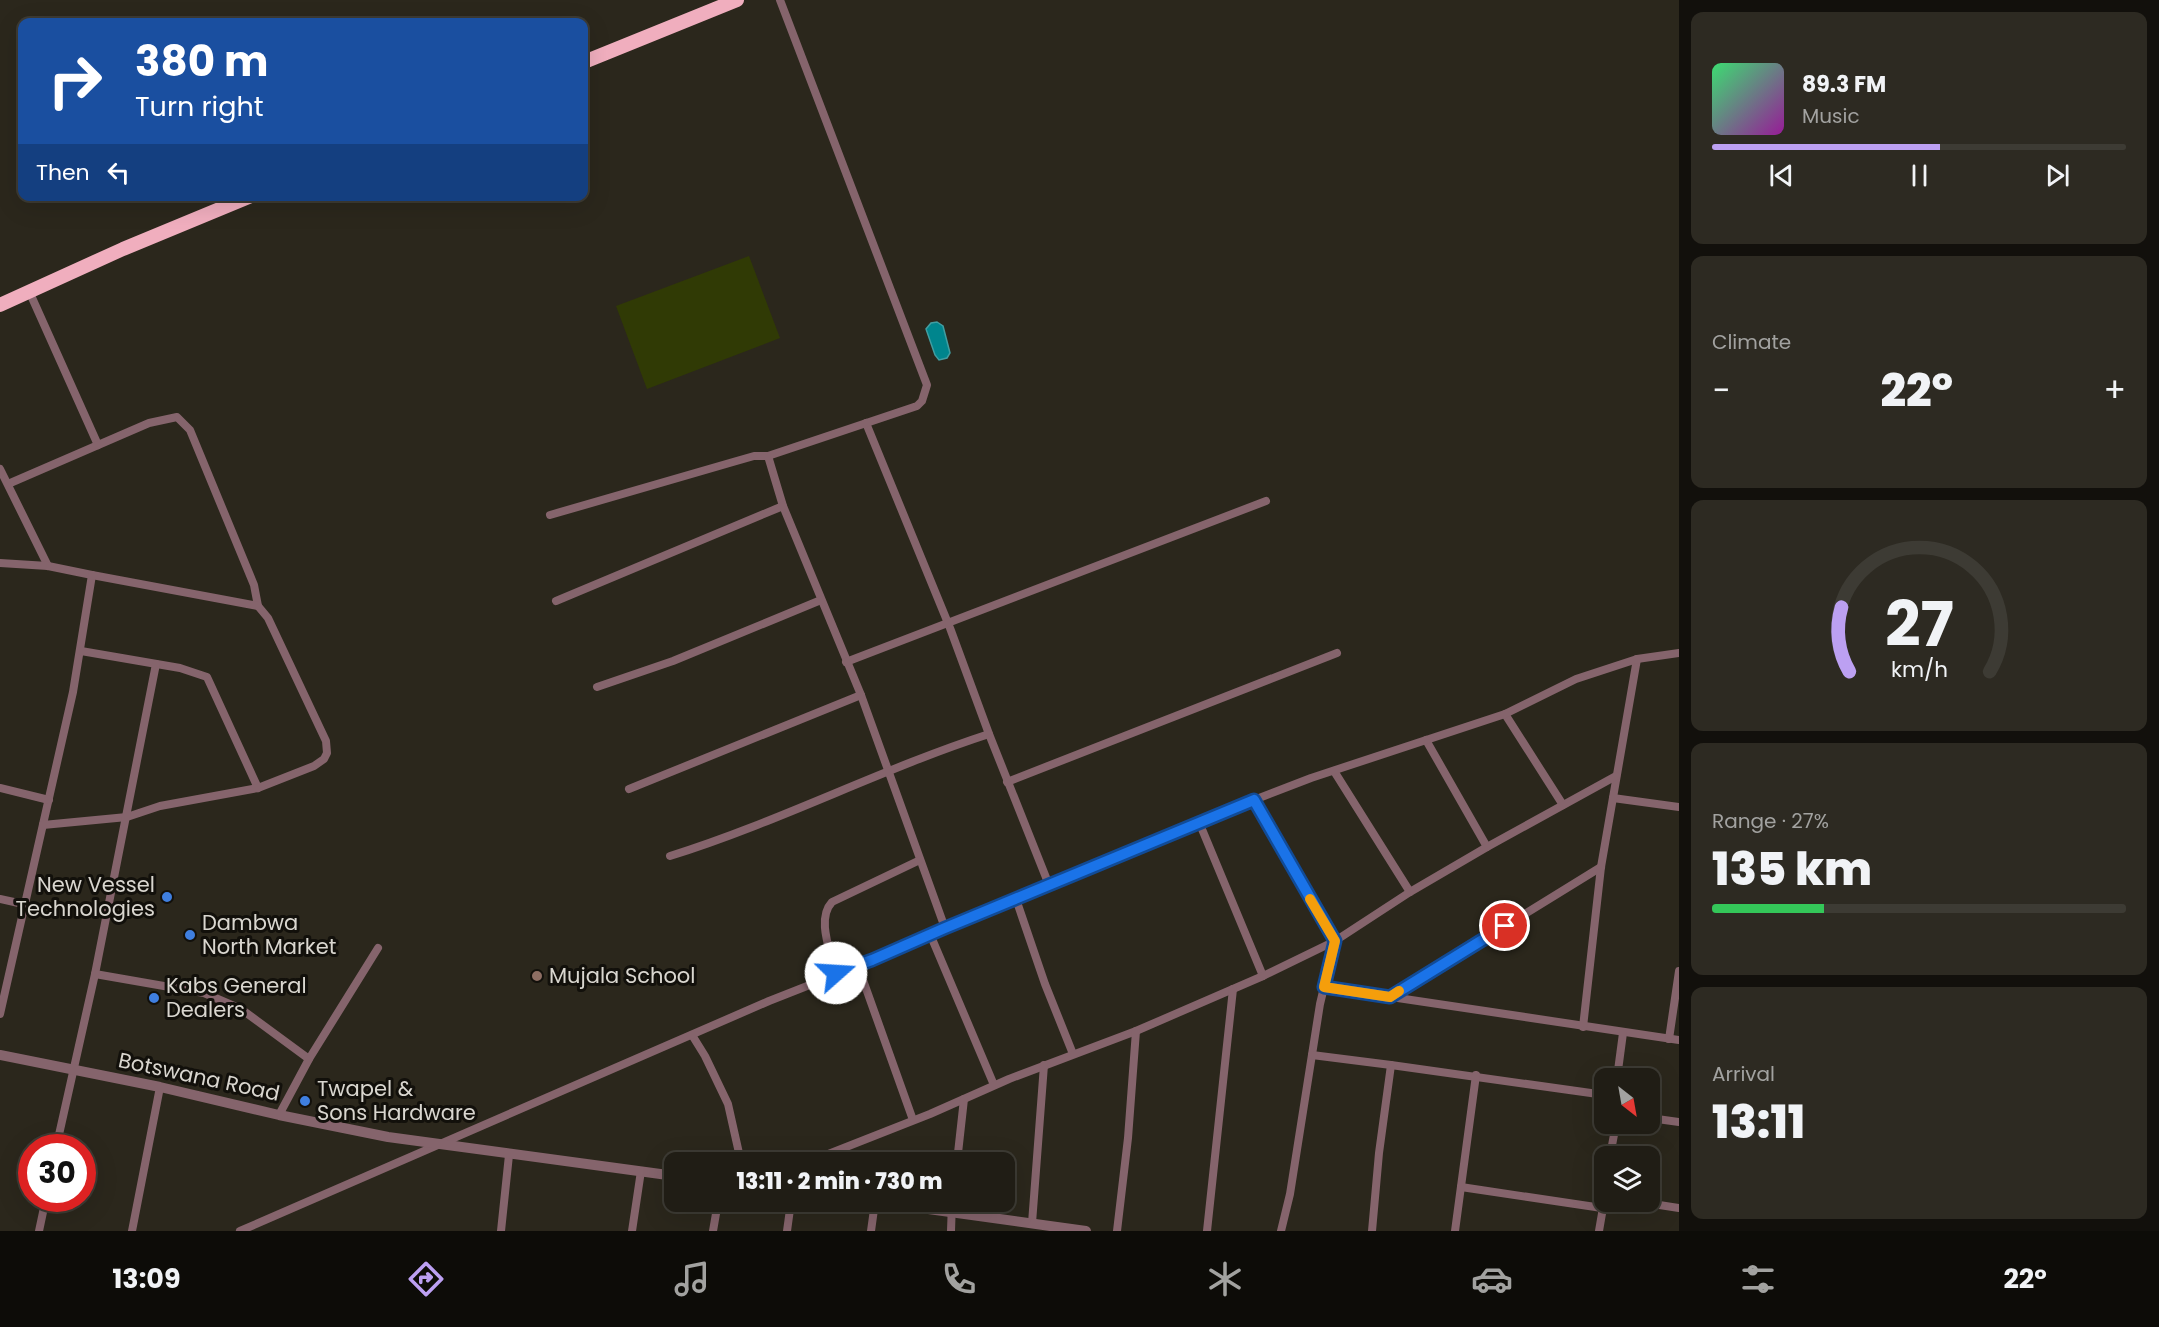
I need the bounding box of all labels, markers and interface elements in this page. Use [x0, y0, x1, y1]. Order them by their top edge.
text: 380 m [135, 32, 268, 91]
icon: right [36, 42, 114, 120]
text: 89.3 FM [1802, 69, 1886, 100]
text: Turn right [135, 88, 264, 125]
text: Music [1802, 102, 1860, 130]
icon: left [102, 156, 135, 189]
text: Then [36, 157, 90, 188]
icon: previous [1765, 159, 1798, 192]
icon: pause [1903, 159, 1936, 192]
icon: next [2041, 159, 2074, 192]
text: Climate [1712, 328, 1791, 356]
text: 22° [1880, 359, 1953, 422]
text: − [1712, 367, 1730, 414]
text: + [2103, 367, 2126, 414]
text: 27 [1884, 581, 1954, 669]
text: km/h [1890, 655, 1948, 686]
text: Range · 27% [1712, 807, 1829, 835]
text: 135 km [1712, 838, 1872, 901]
place label: New Vessel Technologies [16, 870, 155, 923]
marker: New Vessel Technologies [160, 890, 174, 904]
pin [1479, 900, 1530, 951]
place label: Dambwa North Market [202, 908, 336, 961]
icon: arrive [1488, 909, 1521, 942]
marker: Dambwa North Market [183, 928, 197, 942]
position arrow [804, 941, 868, 1005]
place label: Mujala School [549, 961, 695, 990]
marker: Mujala School [530, 969, 544, 983]
place label: Kabs General Dealers [166, 971, 307, 1024]
marker: Kabs General Dealers [147, 991, 161, 1005]
street label: Botswana Road [116, 1045, 282, 1108]
text: Arrival [1712, 1060, 1775, 1088]
north arrow [1594, 1068, 1660, 1134]
map controls [1594, 1068, 1660, 1212]
place label: Twapel & Sons Hardware [317, 1074, 476, 1127]
text: 13:11 [1712, 1091, 1805, 1154]
marker: Twapel & Sons Hardware [298, 1094, 312, 1108]
speed limit sign: 30 [18, 1134, 96, 1212]
button: layers [1594, 1146, 1660, 1212]
text: 13:11 · 2 min · 730 m [737, 1166, 942, 1197]
icon: directions [405, 1258, 447, 1300]
icon: music [671, 1258, 713, 1300]
icon: phone [938, 1258, 980, 1300]
icon: climate [1204, 1258, 1246, 1300]
icon: car [1471, 1258, 1513, 1300]
icon: filters [1737, 1258, 1779, 1300]
text: 13:09 [112, 1260, 181, 1297]
text: 22° [2003, 1260, 2047, 1297]

